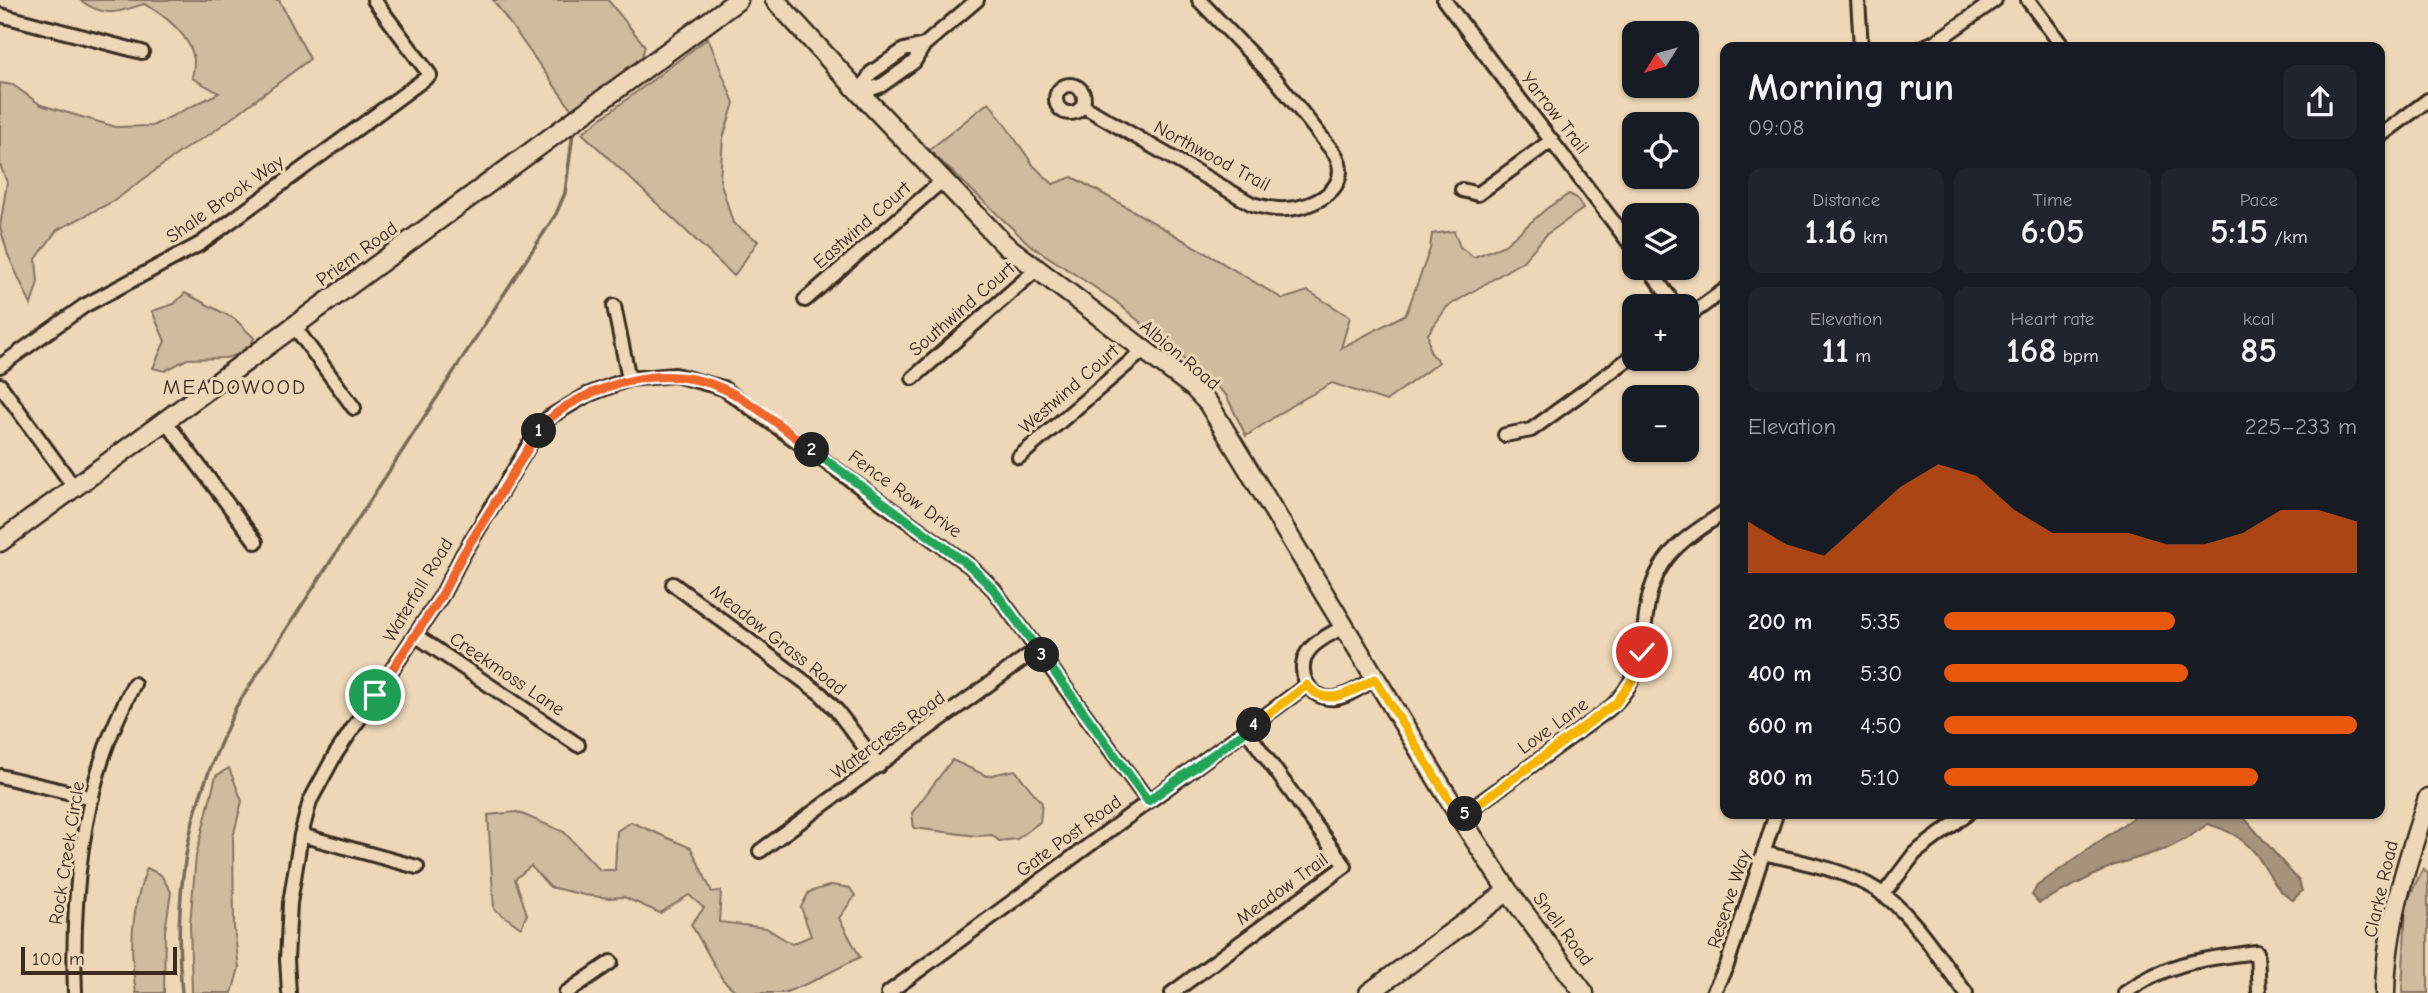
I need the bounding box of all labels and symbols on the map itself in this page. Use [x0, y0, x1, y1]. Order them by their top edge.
north arrow [1622, 21, 1699, 98]
street label: Yarrow Trail [1516, 68, 1594, 158]
street label: Northwood Trail [1150, 116, 1274, 196]
street label: Shale Brook Way [162, 150, 289, 248]
street label: Eastwind Court [809, 176, 916, 273]
street label: Priem Road [312, 217, 402, 291]
street label: Southwind Court [905, 257, 1020, 361]
street label: Albion Road [1136, 315, 1224, 395]
street label: Westwind Court [1015, 339, 1124, 438]
district label: MEADOWOOD [163, 375, 307, 399]
pin: 1 [522, 414, 556, 448]
pin: 2 [794, 433, 830, 468]
street label: Fence Row Drive [844, 446, 966, 542]
street label: Waterfall Road [378, 534, 458, 646]
street label: Meadow Grass Road [706, 580, 850, 700]
pin [1612, 622, 1672, 682]
street label: Creekmoss Lane [445, 627, 569, 721]
pin: 3 [1024, 638, 1060, 672]
pin [345, 665, 405, 725]
street label: Watercress Road [827, 686, 949, 784]
street label: Love Lane [1514, 693, 1592, 759]
pin: 4 [1236, 708, 1272, 742]
street label: Rock Creek Circle [45, 780, 89, 926]
street label: Gate Post Road [1012, 790, 1126, 882]
pin: 5 [1448, 796, 1482, 832]
street label: Clarke Road [2359, 838, 2403, 940]
street label: Reserve Way [1703, 846, 1755, 951]
street label: Meadow Trail [1232, 848, 1332, 930]
street label: Snell Road [1528, 888, 1598, 970]
scale bar [21, 944, 177, 976]

